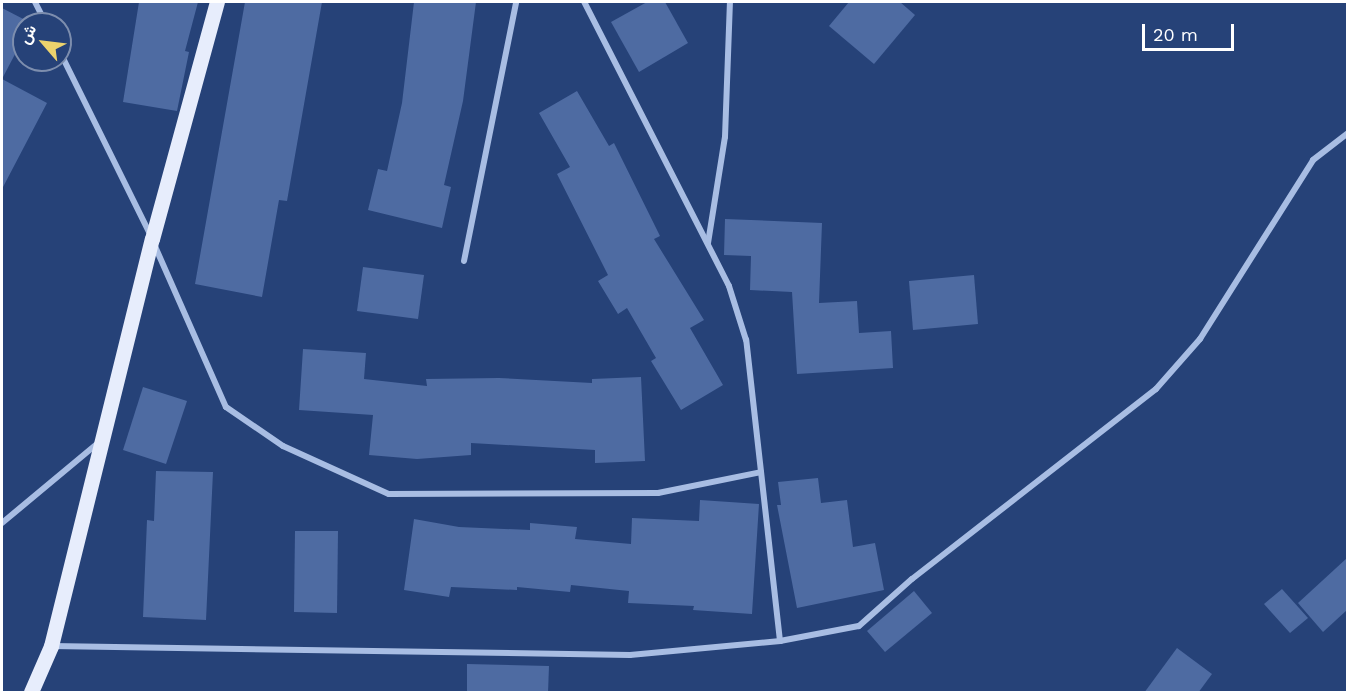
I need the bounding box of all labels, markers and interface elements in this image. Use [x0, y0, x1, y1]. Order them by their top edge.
north arrow [12, 12, 72, 72]
scale bar [1145, 12, 1236, 50]
text: ش [15, 21, 40, 47]
text: 20 m [1153, 24, 1198, 45]

